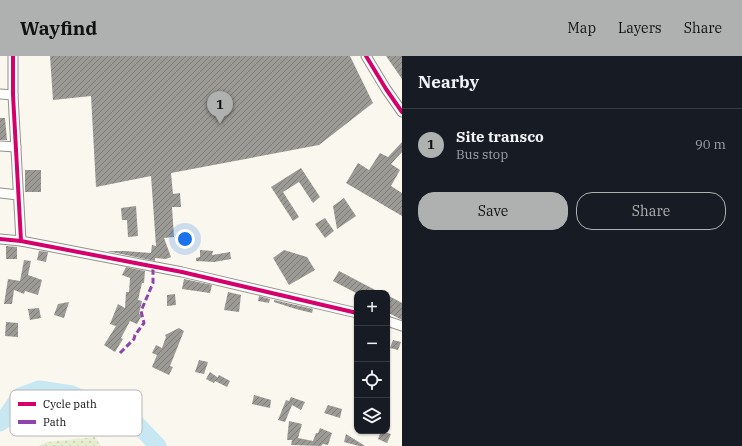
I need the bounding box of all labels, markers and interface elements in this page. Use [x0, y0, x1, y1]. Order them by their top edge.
text: Wayfind [20, 16, 97, 40]
text: Map [568, 19, 596, 37]
text: Layers [618, 19, 662, 37]
text: Share [684, 19, 722, 37]
text: Nearby [418, 71, 479, 93]
pin: 1 [207, 91, 233, 124]
text: Site transco [456, 127, 544, 146]
text: 1 [427, 136, 435, 153]
text: 90 m [695, 136, 726, 153]
text: Bus stop [456, 146, 508, 163]
button: Save [418, 192, 568, 230]
button: Share [576, 192, 726, 230]
your location [175, 229, 195, 249]
map controls [354, 290, 390, 434]
button: + [354, 290, 390, 326]
button: − [354, 326, 390, 362]
button: locate [354, 362, 390, 398]
legend [10, 390, 142, 436]
text: Cycle path [43, 397, 97, 411]
button: layers [354, 398, 390, 434]
text: Path [43, 415, 66, 429]

